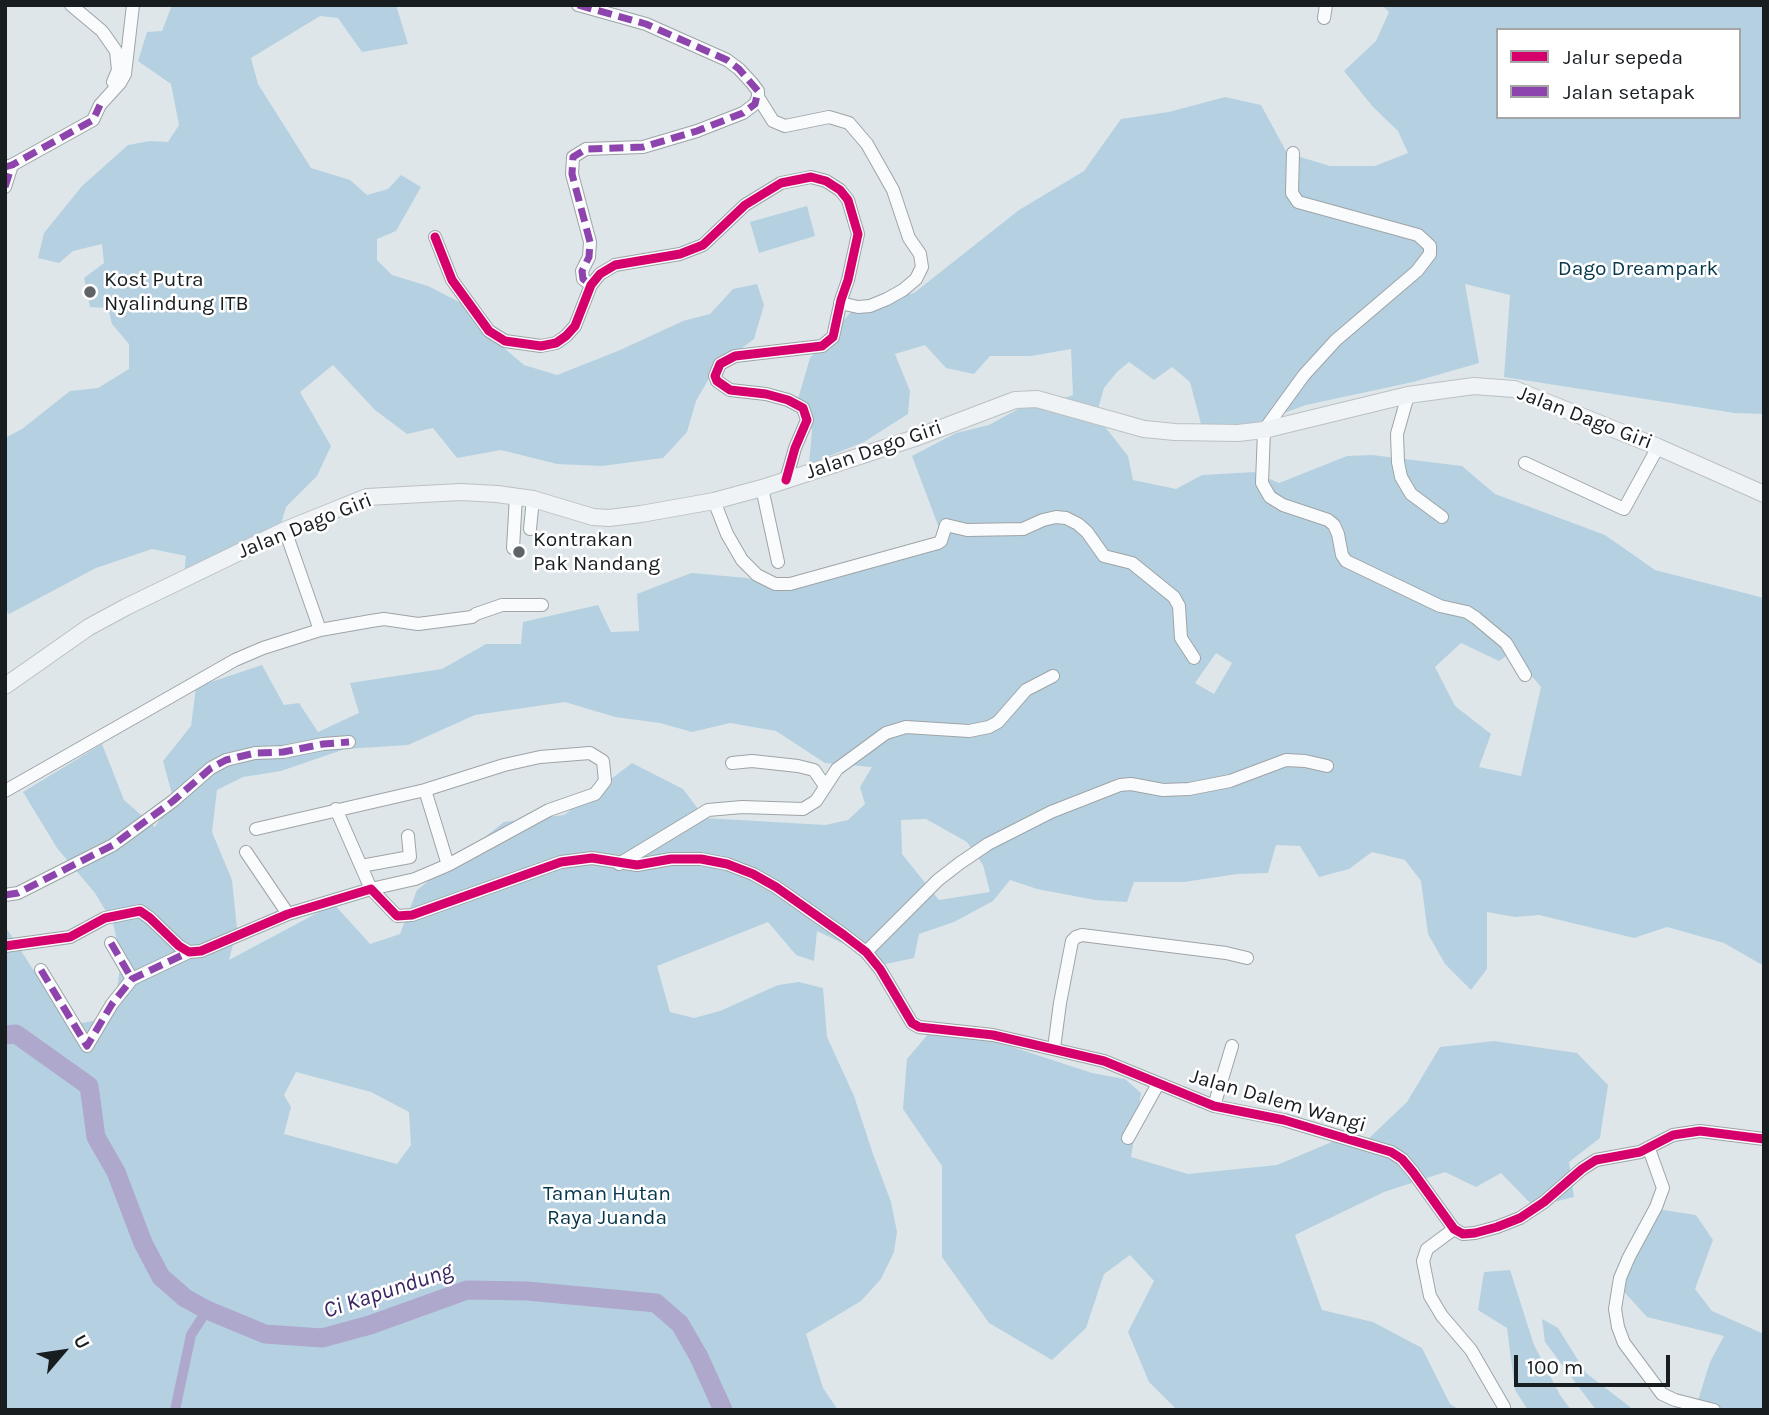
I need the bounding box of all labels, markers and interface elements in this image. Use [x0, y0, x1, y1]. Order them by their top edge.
legend [1496, 28, 1741, 119]
text: Jalur sepeda [1563, 45, 1683, 69]
text: Jalan setapak [1563, 80, 1695, 104]
park label: Dago Dreampark [1558, 256, 1718, 282]
place label: Kost Putra Nyalindung ITB [104, 267, 249, 317]
marker: Kost Putra Nyalindung ITB [82, 284, 98, 300]
street label: Jalan Dago Giri [1514, 381, 1656, 455]
street label: Jalan Dago Giri [803, 415, 945, 485]
street label: Jalan Dago Giri [234, 488, 376, 564]
place label: Kontrakan Pak Nandang [533, 527, 660, 577]
marker: Kontrakan Pak Nandang [511, 544, 527, 560]
street label: Jalan Dalem Wangi [1187, 1064, 1369, 1138]
park label: Taman Hutan Raya Juanda [543, 1181, 671, 1231]
water label: Ci Kapundung [320, 1257, 456, 1325]
north arrow [28, 1317, 98, 1387]
text: U [69, 1331, 94, 1353]
scale bar [1517, 1342, 1673, 1386]
text: 100 m [1527, 1355, 1584, 1379]

